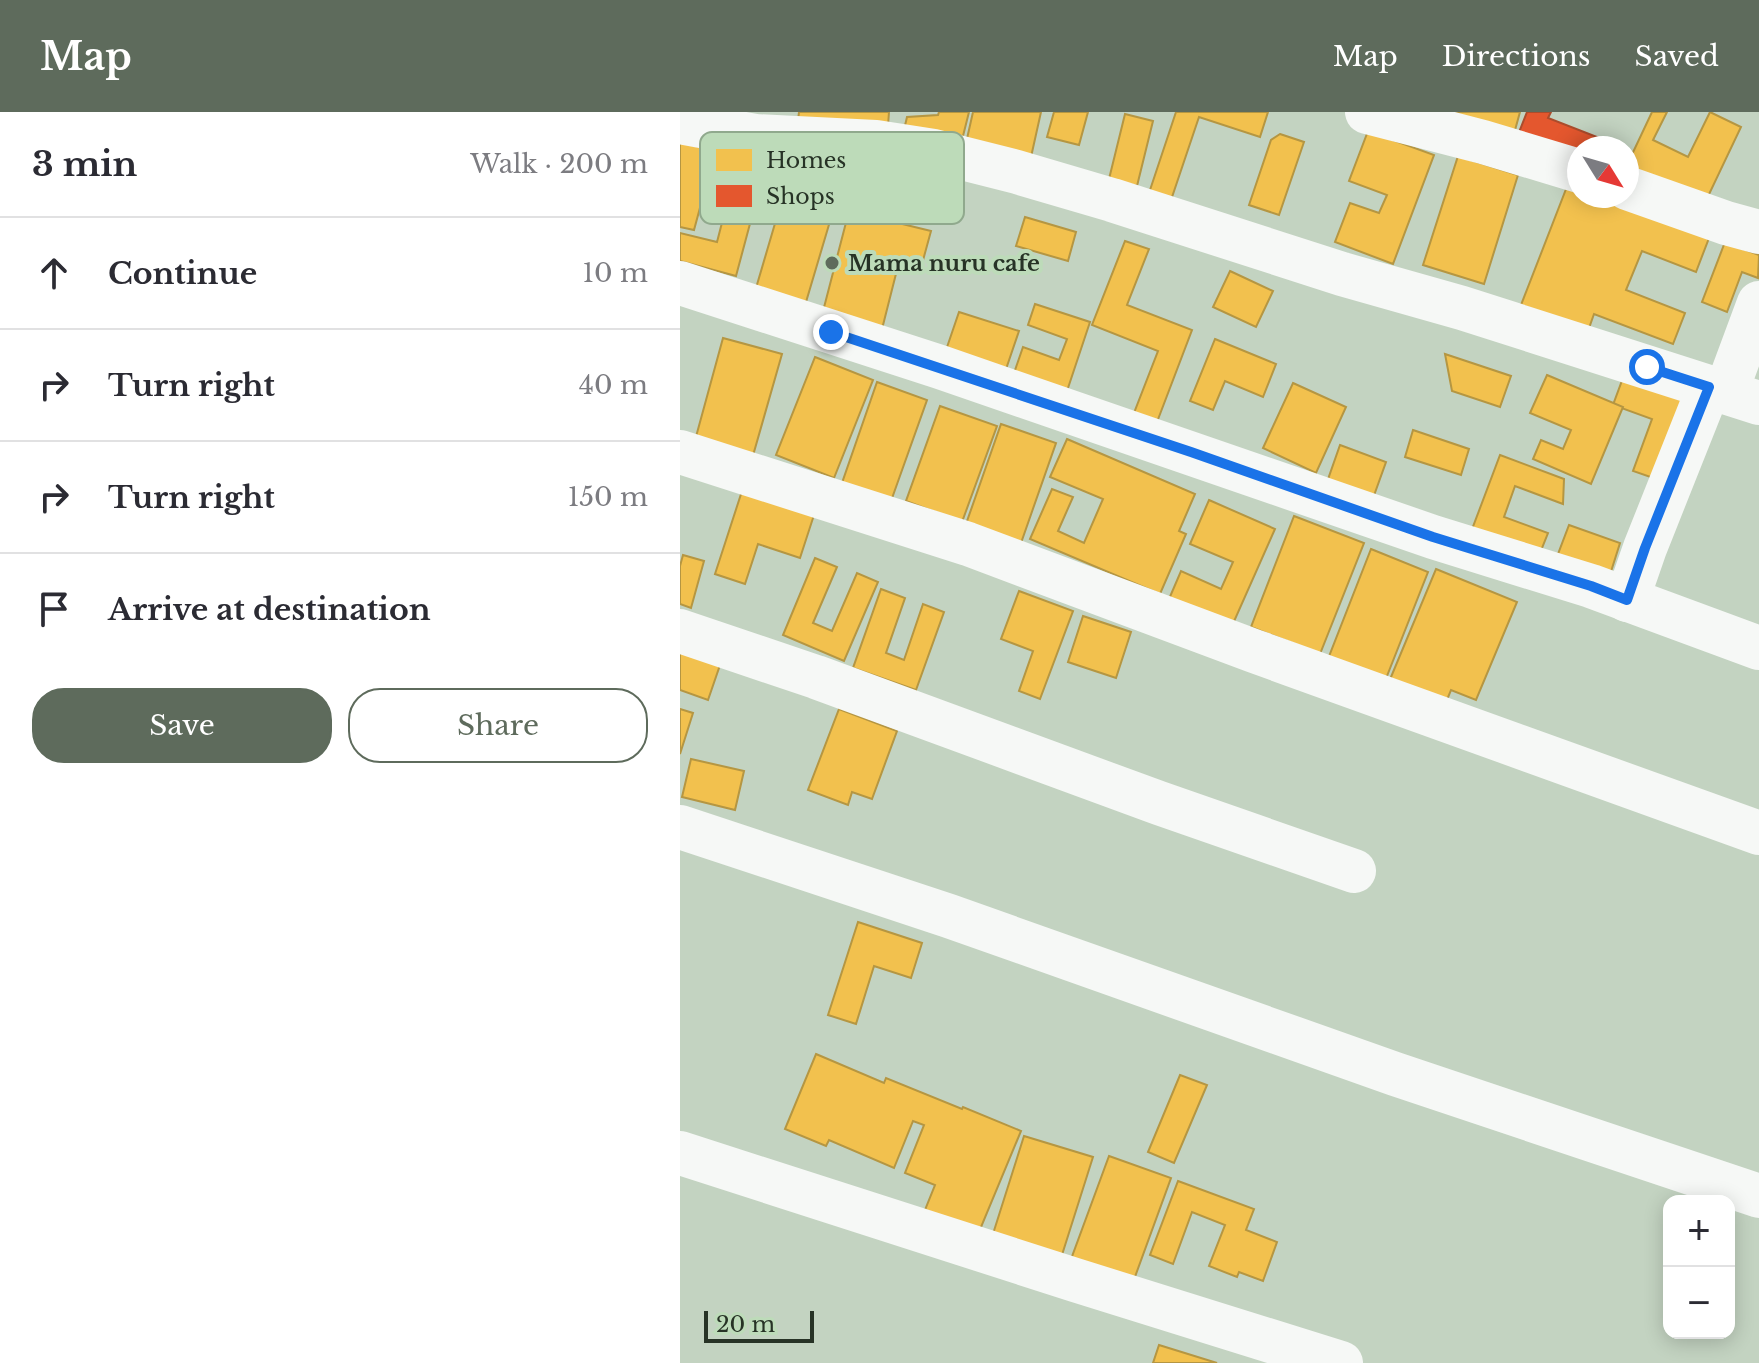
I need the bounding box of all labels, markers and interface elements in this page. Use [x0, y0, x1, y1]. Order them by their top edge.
text: Map [40, 33, 132, 80]
text: Map [1333, 39, 1398, 74]
text: Directions [1442, 39, 1591, 74]
text: Saved [1635, 39, 1719, 74]
legend [700, 132, 964, 224]
north arrow [1567, 136, 1639, 208]
text: 3 min [32, 143, 137, 185]
text: Homes [766, 147, 846, 174]
text: Walk · 200 m [470, 148, 648, 180]
text: Shops [766, 183, 835, 210]
place label: Mama nuru cafe [848, 250, 1040, 277]
icon: ahead [32, 251, 76, 295]
marker: Mama nuru cafe [823, 254, 841, 272]
text: Continue [108, 255, 257, 292]
text: 10 m [582, 257, 648, 289]
route end [813, 314, 849, 350]
route start [1629, 349, 1665, 385]
icon: right [32, 363, 76, 407]
text: Turn right [108, 367, 275, 404]
text: 40 m [579, 369, 648, 401]
icon: right [32, 475, 76, 519]
text: Turn right [108, 479, 275, 516]
text: 150 m [568, 481, 648, 513]
icon: arrive [32, 587, 76, 631]
text: Arrive at destination [108, 591, 431, 628]
button: Save [32, 688, 332, 763]
button: Share [348, 688, 648, 763]
map controls [1663, 1195, 1735, 1339]
button: + [1663, 1195, 1735, 1267]
button: − [1663, 1267, 1735, 1339]
scale bar [704, 1307, 814, 1343]
text: 20 m [716, 1311, 775, 1338]

